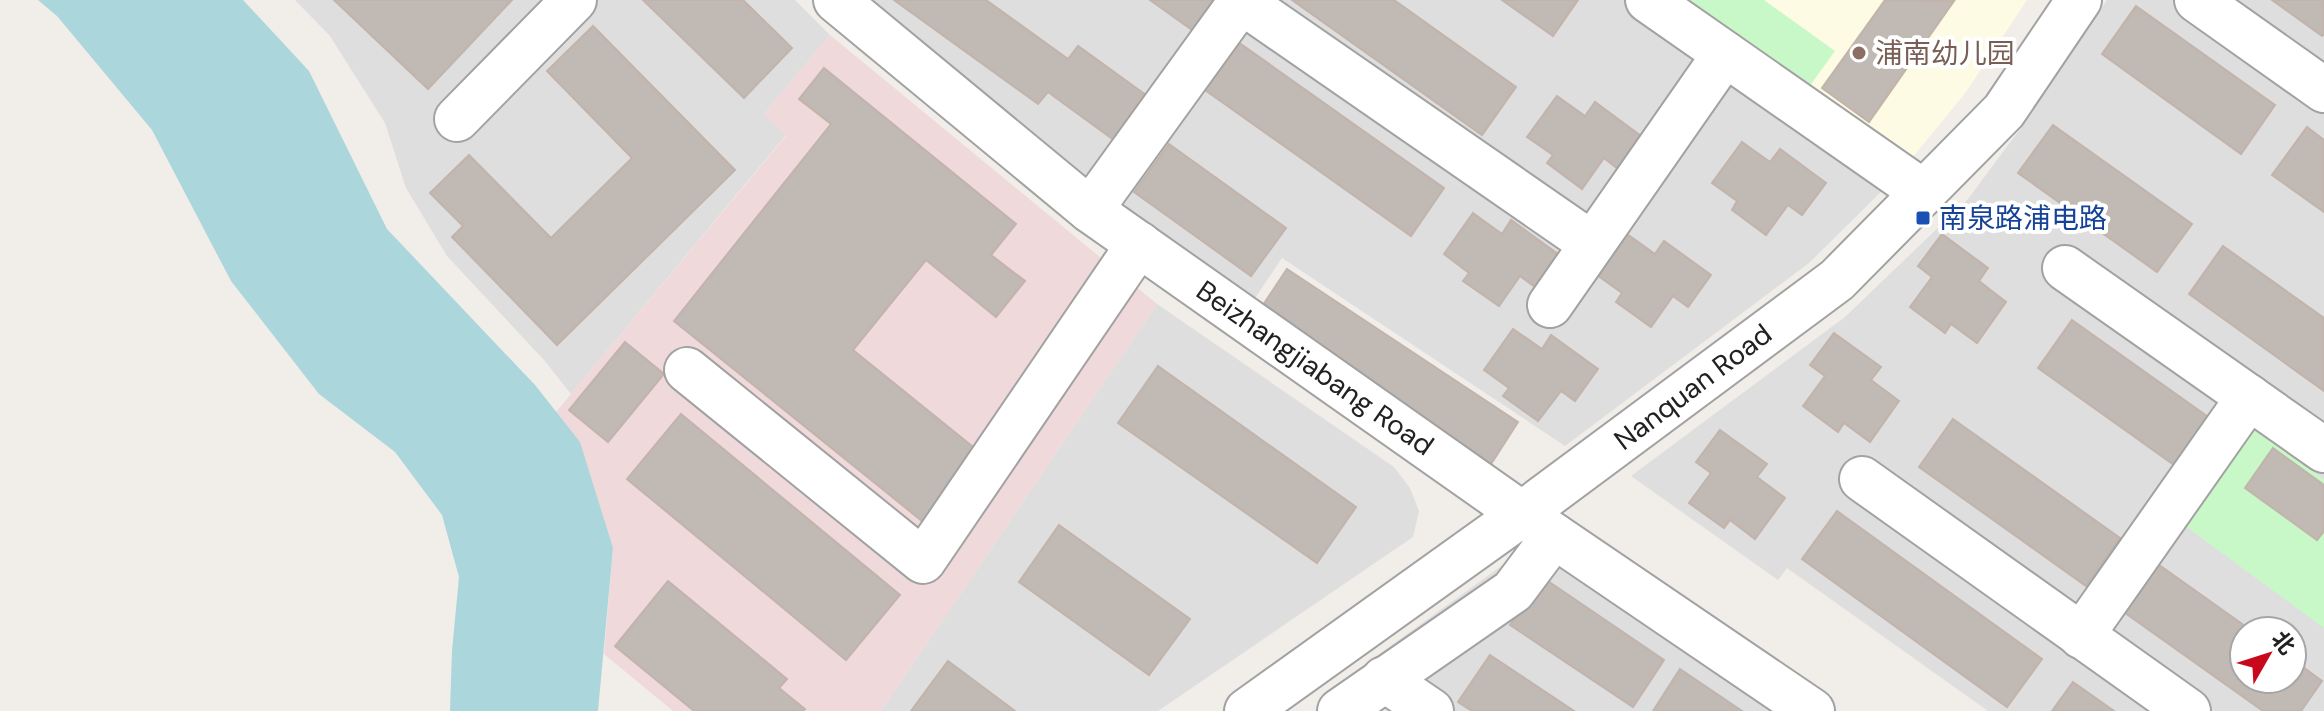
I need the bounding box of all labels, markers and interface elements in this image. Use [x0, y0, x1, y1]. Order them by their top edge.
place label: 浦南幼儿园 [1875, 35, 2015, 72]
marker: 浦南幼儿园 [1850, 44, 1868, 62]
place label: 南泉路浦电路 [1939, 200, 2107, 237]
marker: 南泉路浦电路 [1914, 209, 1932, 227]
street label: Beizhangjiabang Road [1189, 272, 1441, 464]
street label: Nanquan Road [1607, 316, 1779, 458]
north arrow [2228, 615, 2308, 695]
text: 北 [2265, 625, 2301, 660]

